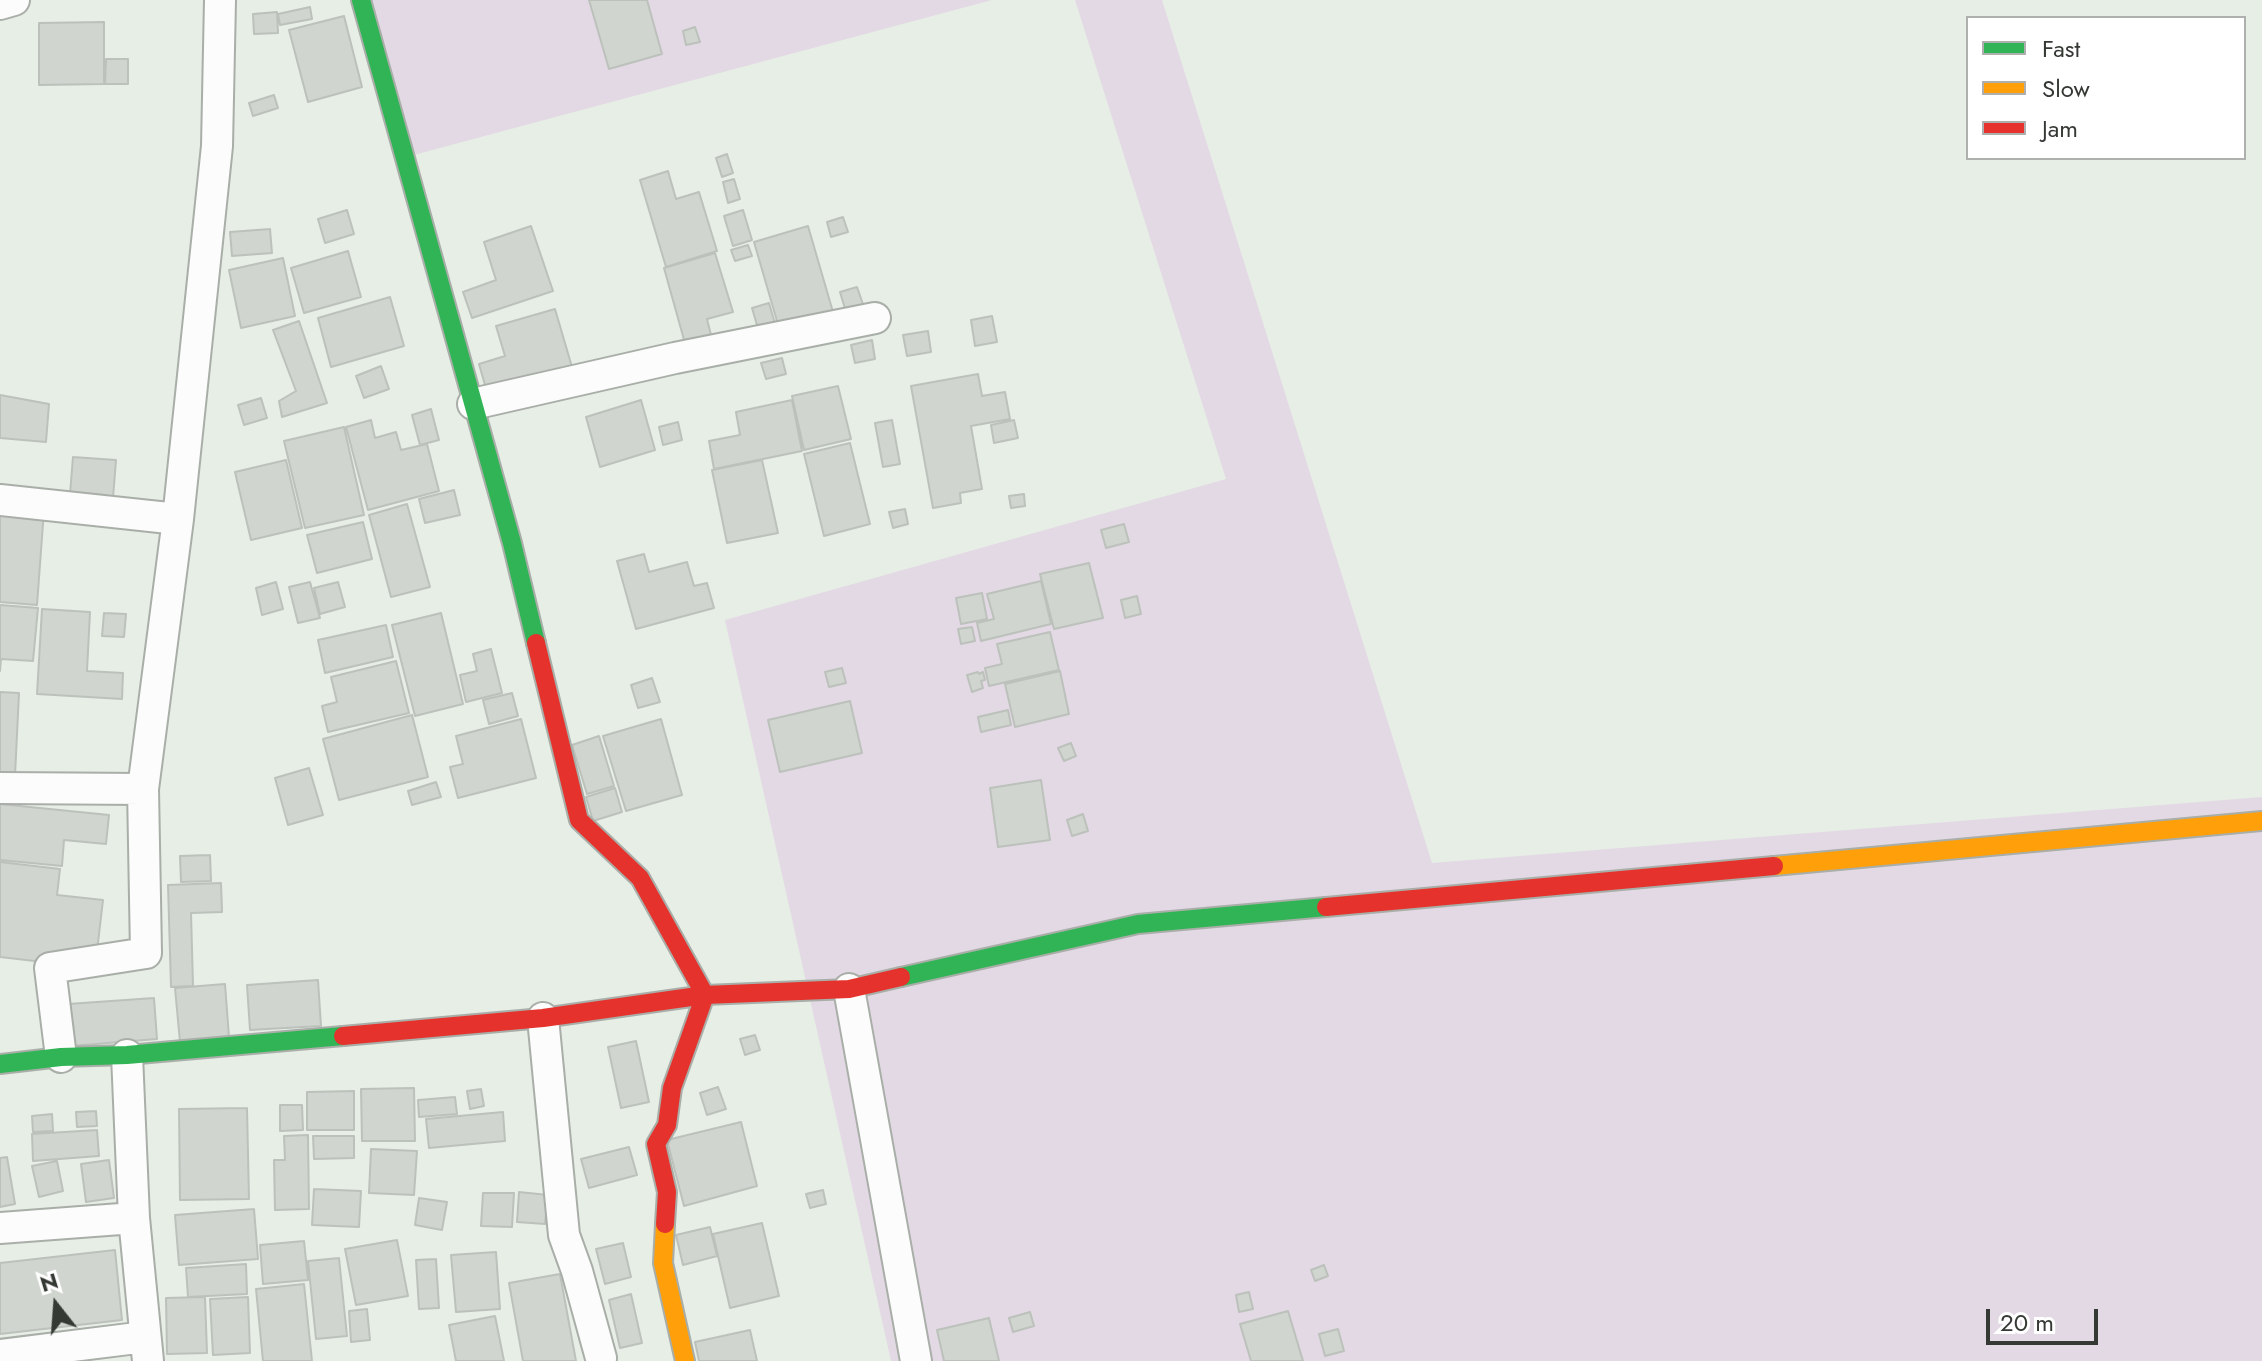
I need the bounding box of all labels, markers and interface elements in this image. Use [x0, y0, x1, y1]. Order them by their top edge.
legend [1966, 16, 2246, 160]
text: Fast [2042, 31, 2080, 66]
text: Slow [2042, 71, 2090, 106]
text: Jam [2042, 111, 2078, 146]
text: N [36, 1264, 62, 1300]
north arrow [16, 1265, 96, 1345]
scale bar [1990, 1293, 2102, 1343]
text: 20 m [2000, 1305, 2054, 1340]

